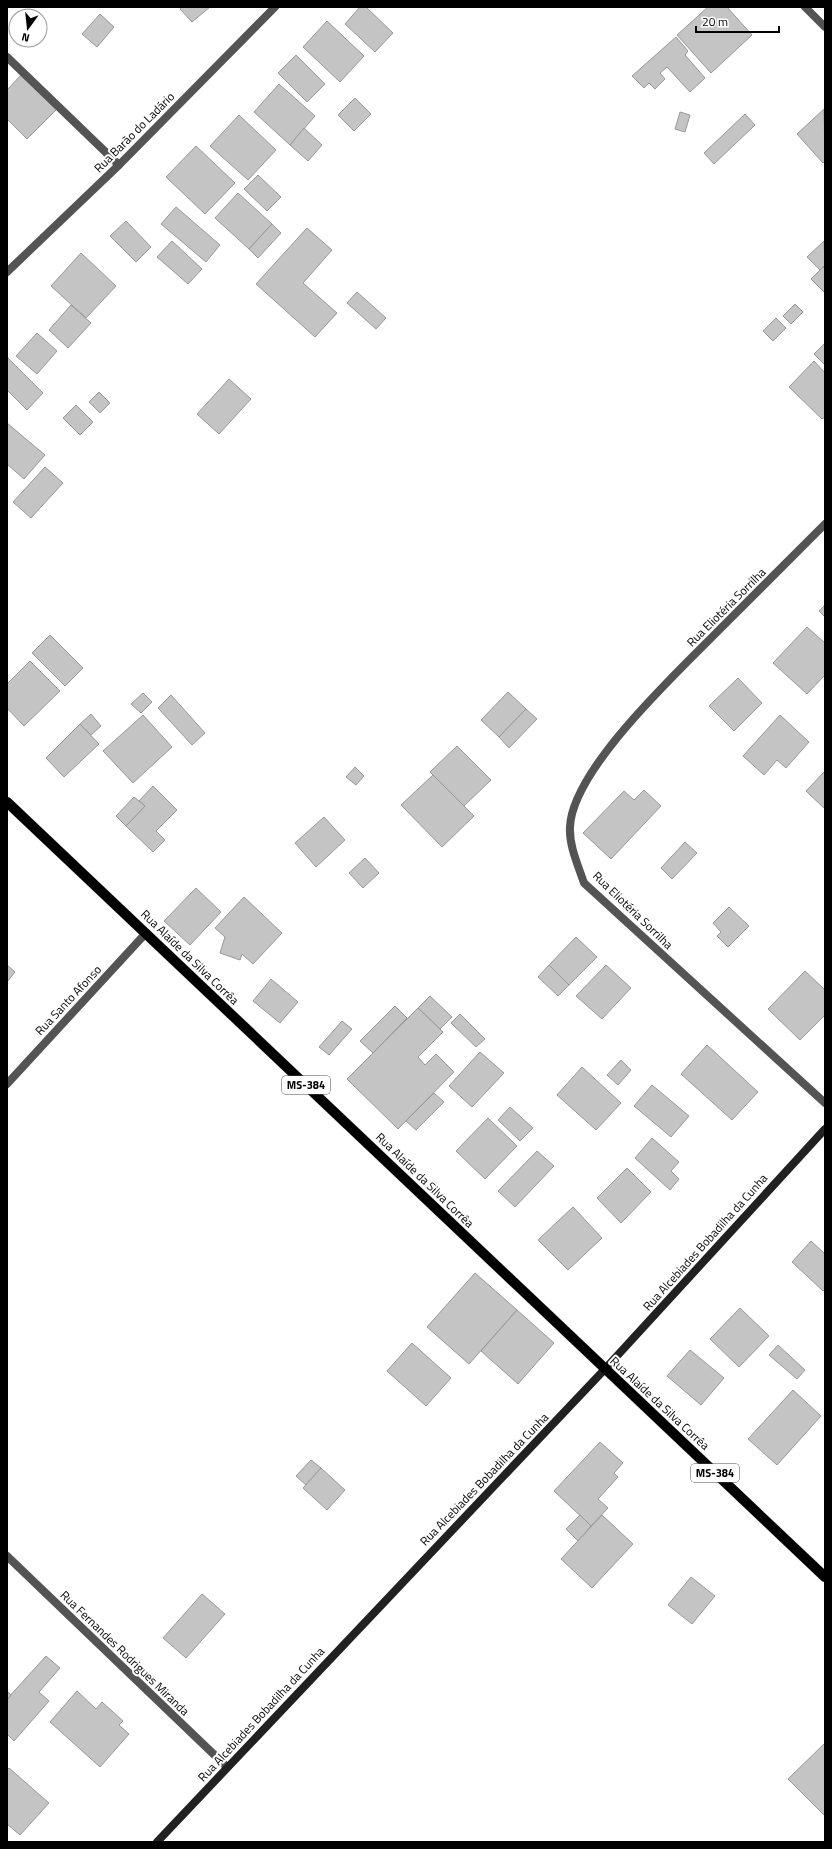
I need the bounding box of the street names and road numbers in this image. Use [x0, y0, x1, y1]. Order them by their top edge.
street label: Rua Barão do Ladário [89, 87, 179, 177]
street label: Rua Eliotéria Sorrilha [682, 563, 770, 651]
street label: Rua Eliotéria Sorrilha [588, 867, 678, 953]
street label: Rua Alaíde da Silva Corrêa [137, 905, 243, 1009]
street label: Rua Santo Afonso [30, 961, 106, 1039]
road number: MS-384 [282, 1076, 330, 1094]
street label: Rua Alaíde da Silva Corrêa [372, 1128, 478, 1232]
street label: Rua Alcebiades Bobadilha da Cunha [638, 1169, 772, 1315]
street label: Rua Alaíde da Silva Corrêa [606, 1352, 714, 1454]
street label: Rua Alcebiades Bobadilha da Cunha [415, 1408, 553, 1550]
road number: MS-384 [691, 1464, 739, 1482]
street label: Rua Fernandes Rodrigues Miranda [56, 1586, 194, 1720]
street label: Rua Alcebiades Bobadilha da Cunha [193, 1642, 329, 1786]

